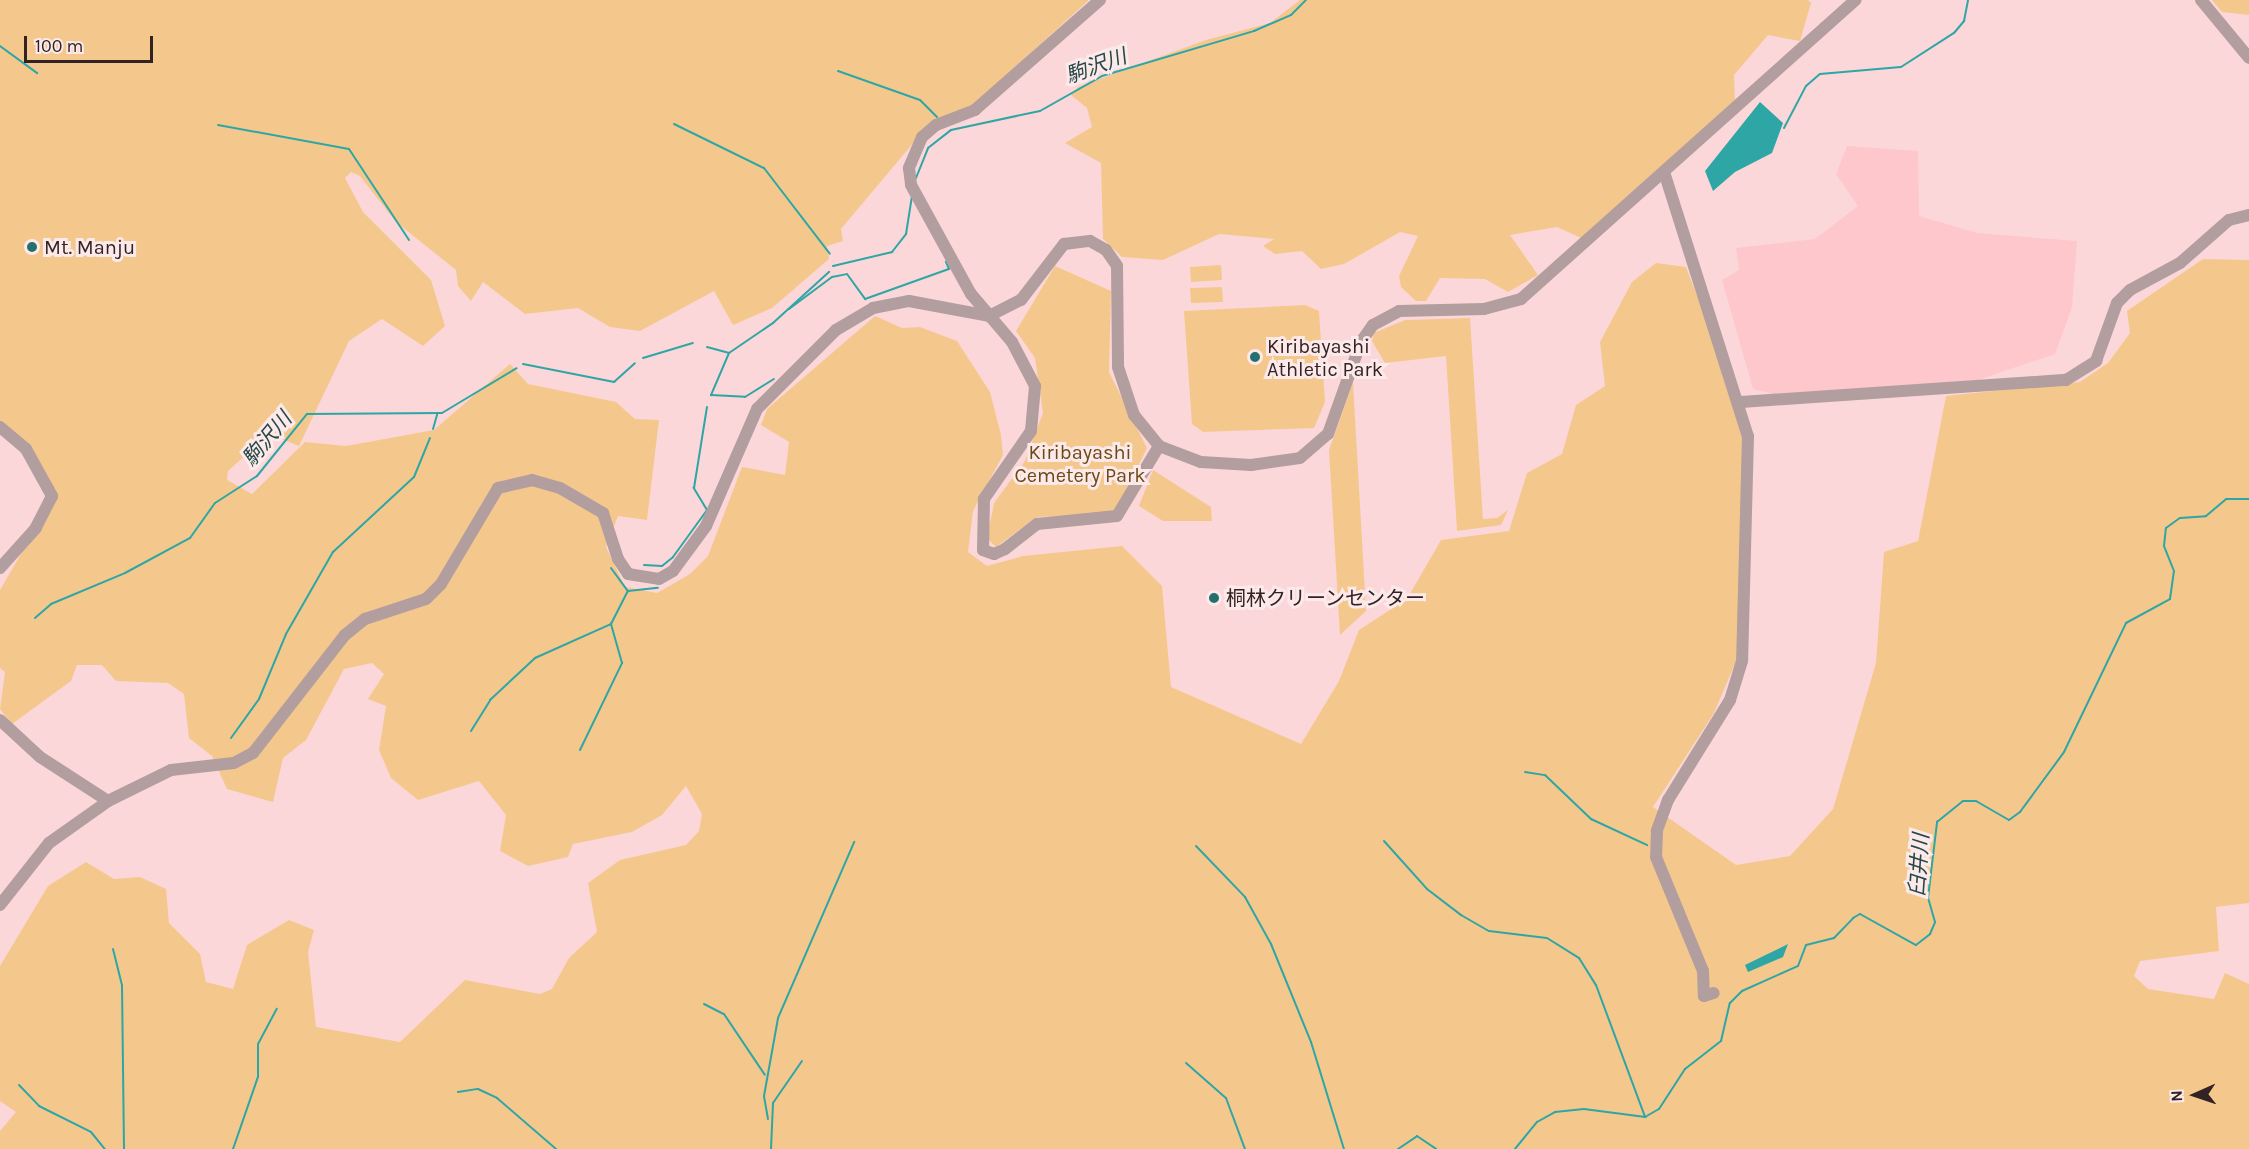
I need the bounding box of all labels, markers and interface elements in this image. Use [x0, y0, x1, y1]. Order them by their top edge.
scale bar [27, 24, 156, 62]
text: 100 m [35, 35, 83, 57]
water label: 駒沢川 [1062, 43, 1130, 89]
place label: Mt. Manju [44, 235, 135, 259]
marker: Mt. Manju [25, 240, 39, 254]
place label: Kiribayashi Athletic Park [1267, 334, 1383, 381]
marker: Kiribayashi Athletic Park [1248, 350, 1262, 364]
water label: 駒沢川 [237, 407, 297, 471]
park label: Kiribayashi Cemetery Park [1014, 440, 1146, 487]
place label: 桐林クリーンセンター [1226, 586, 1426, 610]
marker: 桐林クリーンセンター [1207, 591, 1221, 605]
water label: 臼井川 [1904, 833, 1934, 897]
north arrow [2165, 1065, 2225, 1125]
text: N [2167, 1090, 2186, 1102]

